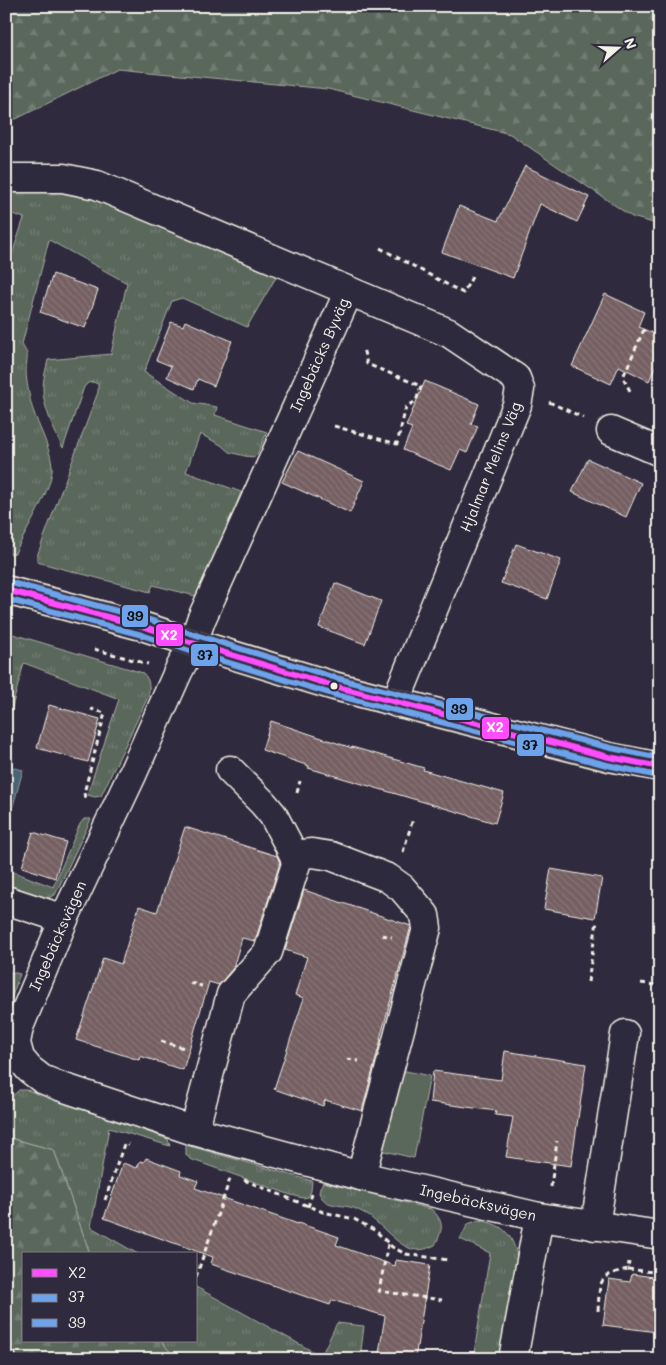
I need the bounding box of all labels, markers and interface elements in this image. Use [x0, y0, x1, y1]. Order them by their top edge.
north arrow [594, 22, 644, 72]
text: N [620, 35, 641, 52]
street label: Ingebäcks Byväg [285, 294, 353, 415]
street label: Hjalmar Melins Väg [455, 398, 525, 535]
line badge: 39 [121, 604, 149, 628]
text: 39 [127, 606, 144, 625]
line badge: X2 [155, 623, 184, 647]
text: X2 [160, 625, 178, 644]
line badge: 37 [190, 643, 219, 667]
text: 37 [197, 645, 213, 664]
unlabelled marker [329, 681, 339, 691]
line badge: 39 [445, 697, 474, 721]
text: 39 [451, 699, 468, 718]
line badge: X2 [481, 716, 510, 740]
text: X2 [486, 717, 504, 736]
line badge: 37 [516, 733, 545, 757]
text: 37 [522, 735, 538, 754]
street label: Ingebäcksvägen [24, 877, 90, 994]
street label: Ingebäcksvägen [418, 1179, 538, 1225]
legend [22, 1252, 198, 1342]
text: X2 [68, 1262, 86, 1282]
text: 37 [68, 1286, 85, 1306]
text: 39 [68, 1312, 86, 1332]

